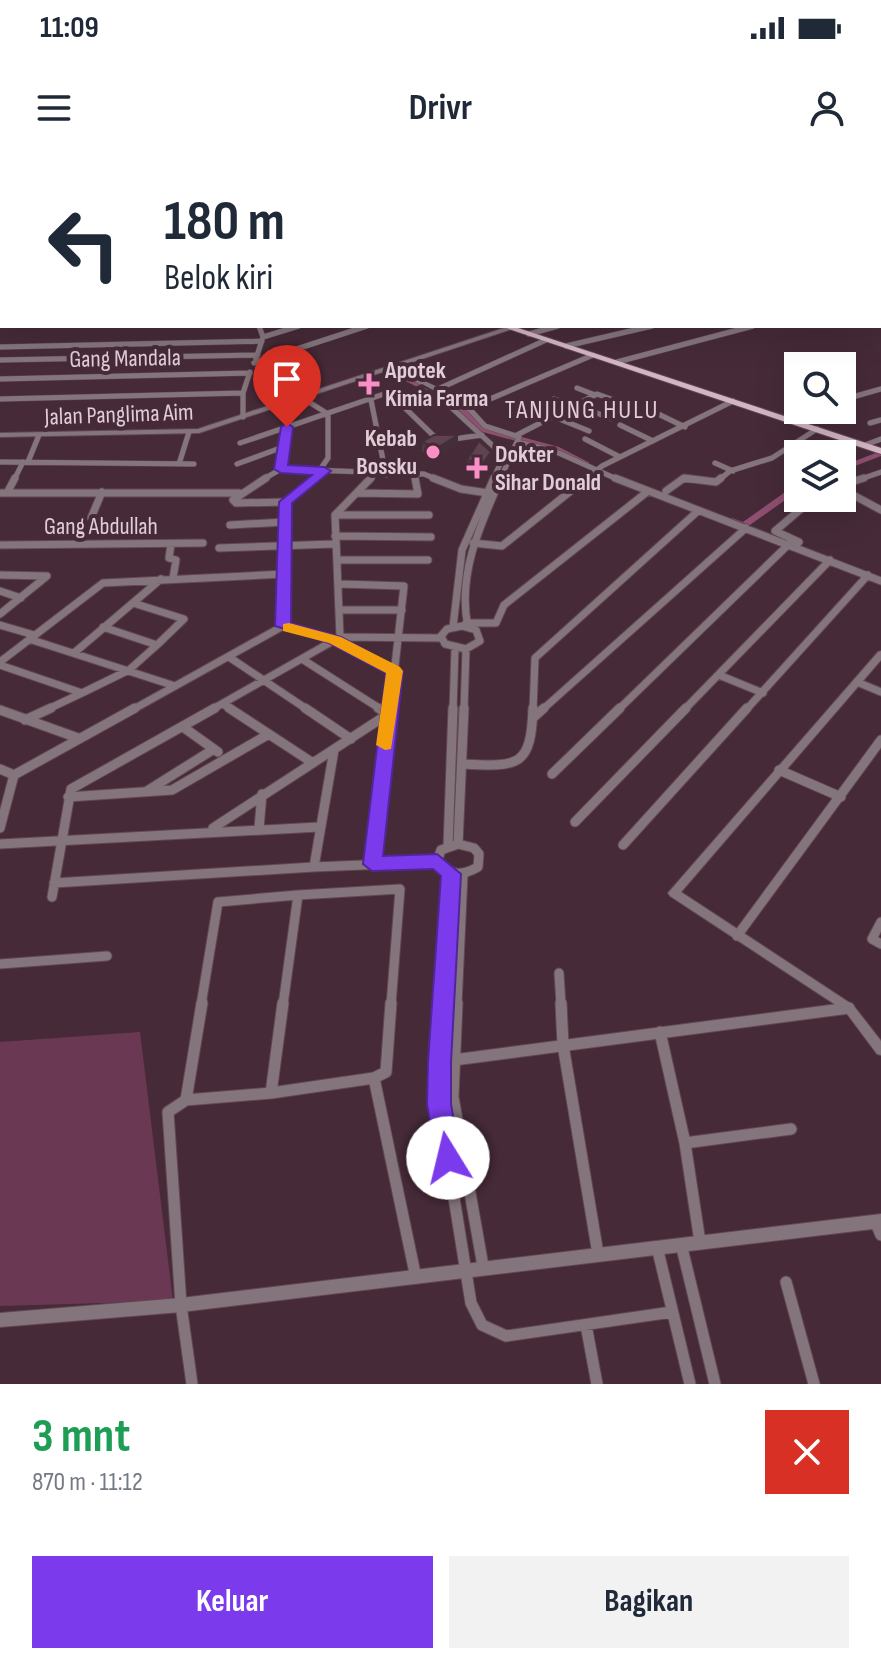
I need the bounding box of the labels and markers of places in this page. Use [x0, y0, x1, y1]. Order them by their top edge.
pin [253, 345, 321, 427]
place label: Apotek Kimia Farma [384, 356, 488, 413]
marker: Apotek Kimia Farma [360, 375, 378, 393]
place label: Kebab Bossku [356, 424, 417, 481]
place label: Dokter Sihar Donald [495, 440, 601, 497]
marker: Kebab Bossku [424, 443, 442, 461]
marker: Dokter Sihar Donald [466, 457, 488, 479]

